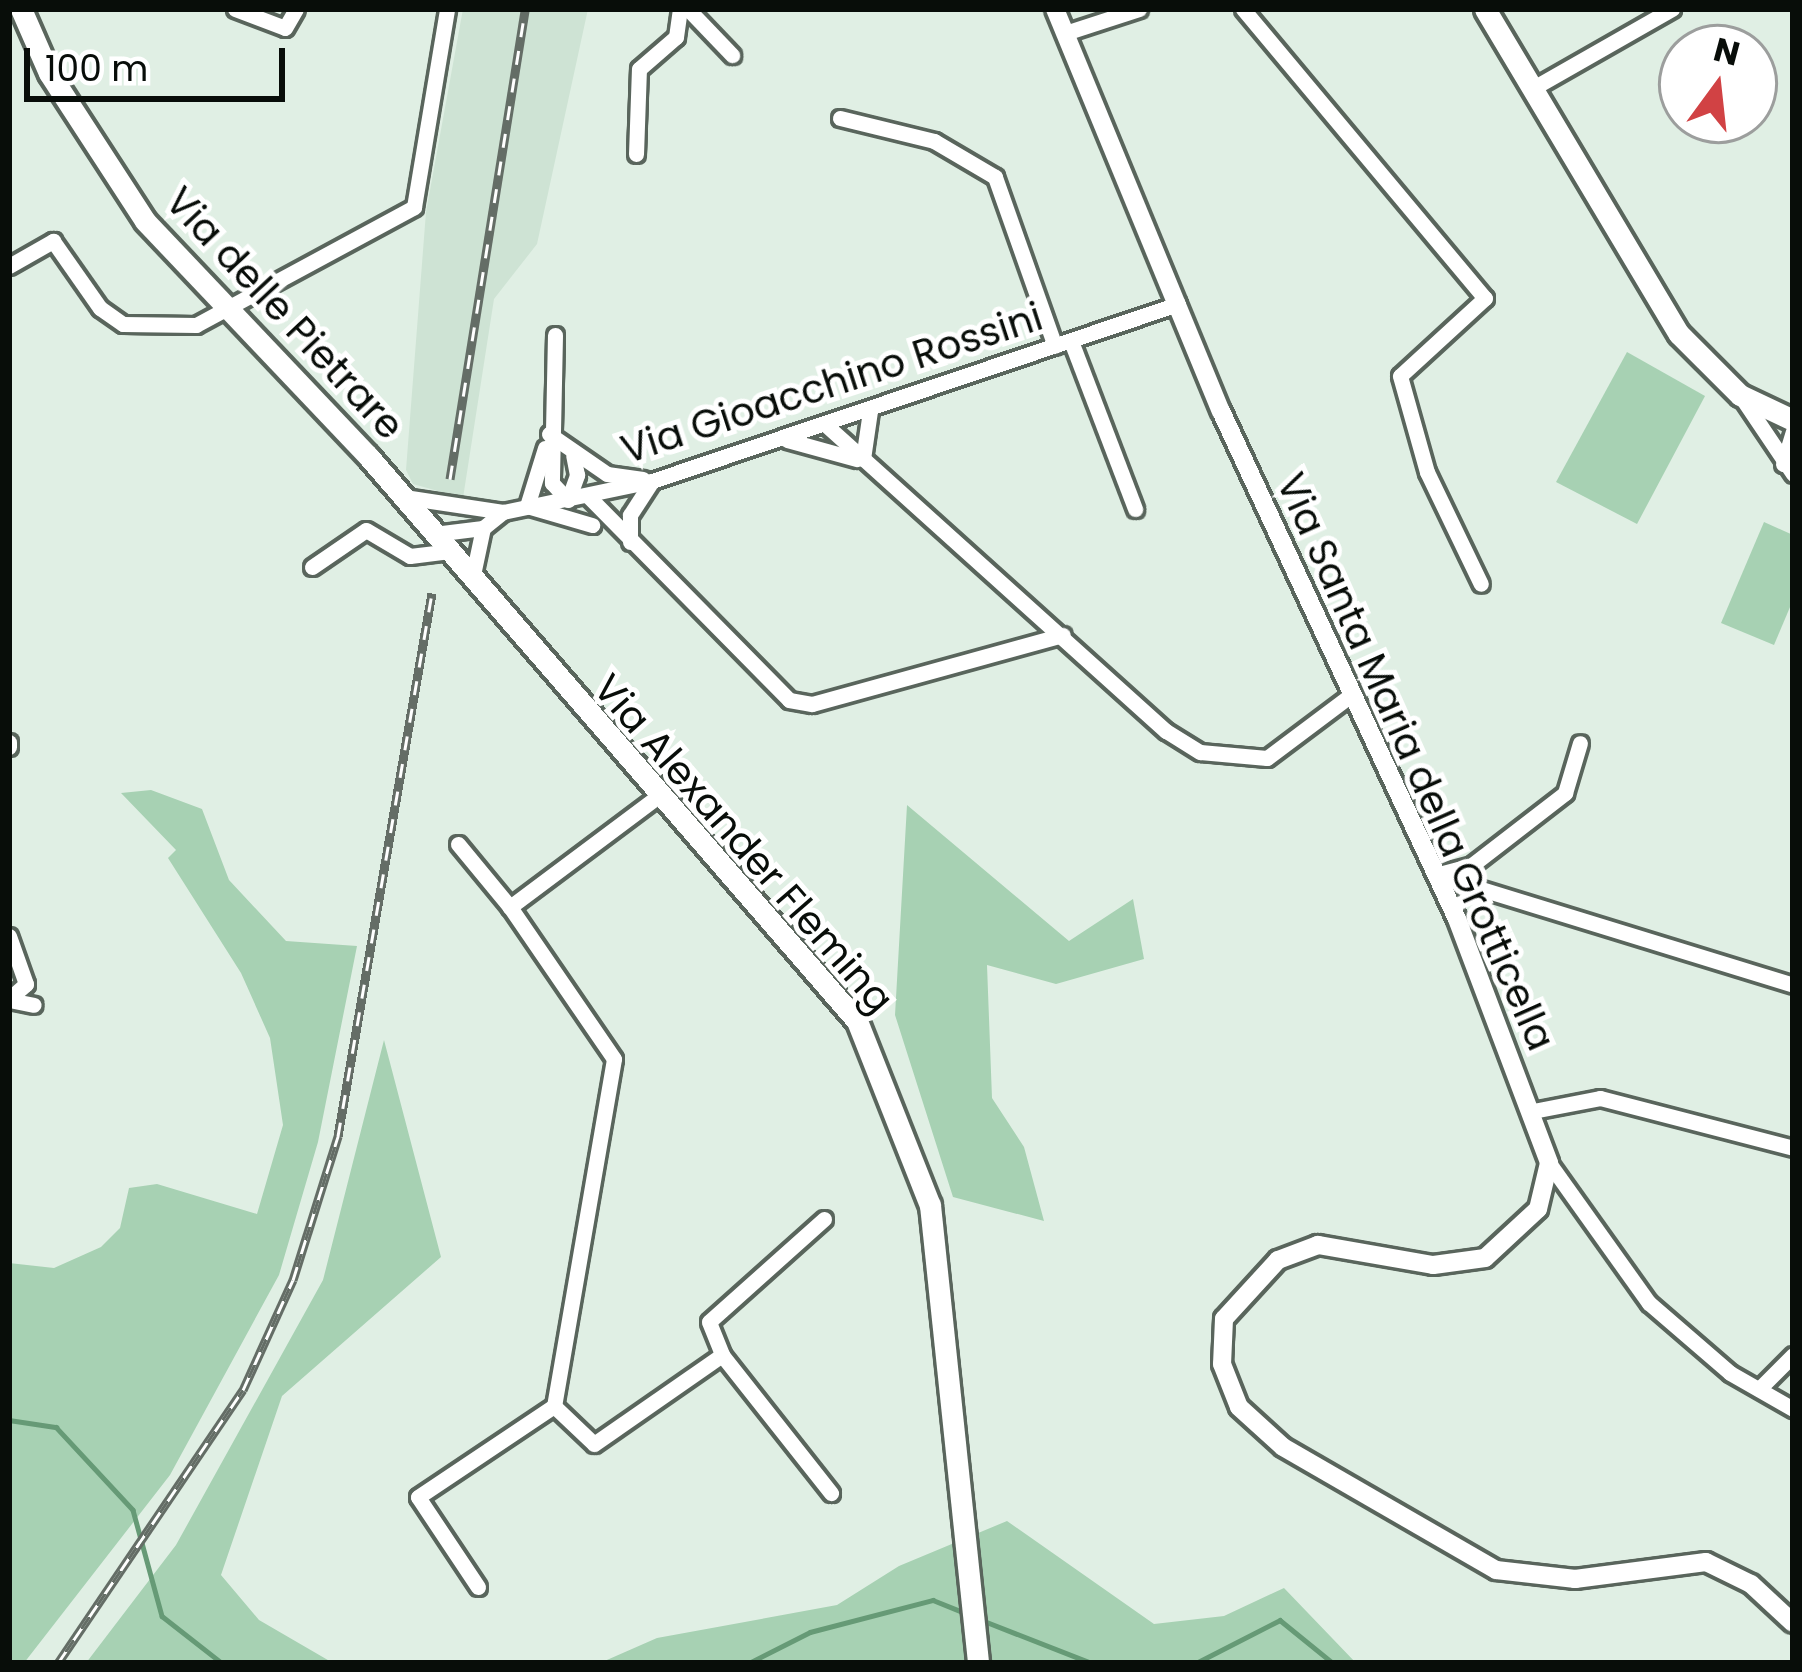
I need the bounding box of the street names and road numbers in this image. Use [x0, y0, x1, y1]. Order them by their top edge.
street label: Via delle Pietrare [155, 178, 413, 450]
street label: Via Gioacchino Rossini [616, 294, 1048, 474]
street label: Via Santa Maria della Grotticella [1266, 466, 1564, 1058]
street label: Via Alexander Fleming [583, 665, 903, 1023]

